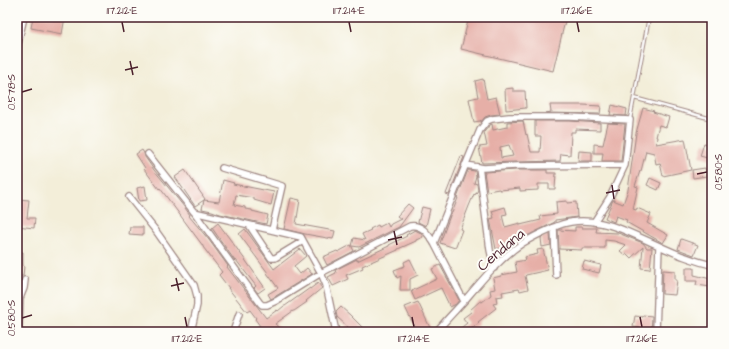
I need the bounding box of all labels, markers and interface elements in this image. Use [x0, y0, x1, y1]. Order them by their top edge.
text: 117.212°E [107, 4, 138, 18]
text: 117.214°E [333, 4, 365, 18]
text: 117.216°E [561, 4, 593, 18]
text: 0.578°S [5, 73, 19, 110]
text: 0.580°S [712, 153, 726, 190]
street label: Cendana [473, 224, 530, 276]
text: 0.580°S [5, 299, 19, 336]
text: 117.212°E [172, 332, 203, 346]
text: 117.214°E [398, 332, 430, 346]
text: 117.216°E [626, 332, 658, 346]

